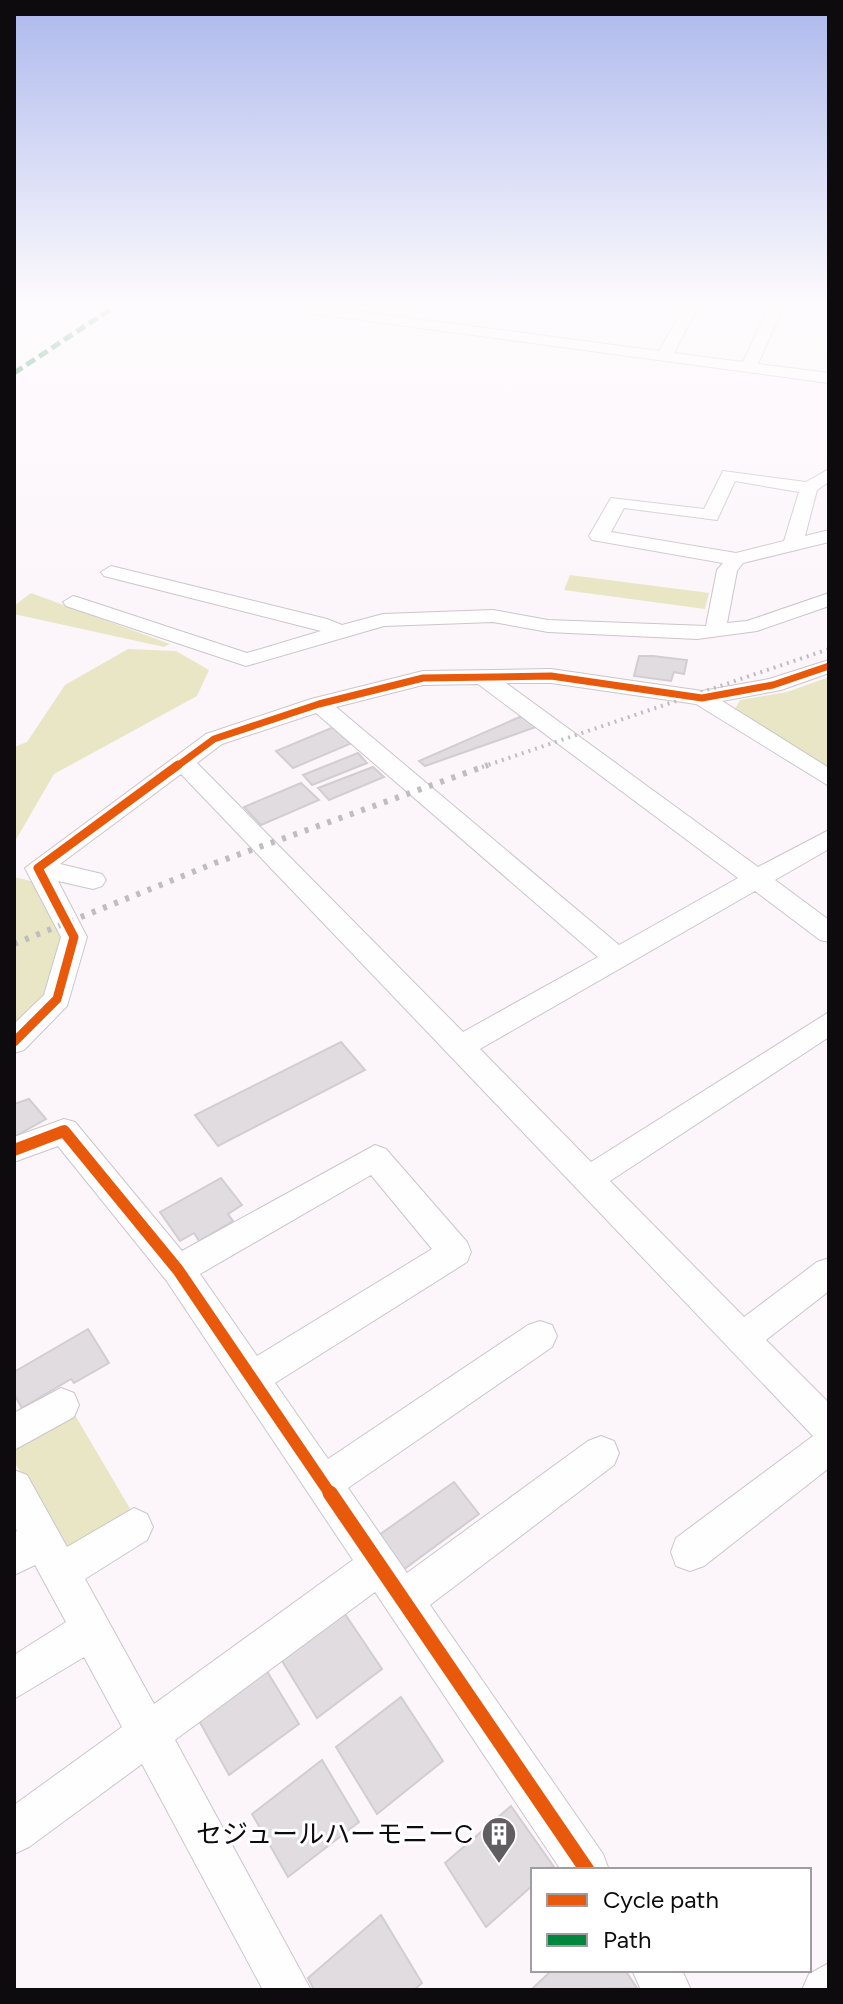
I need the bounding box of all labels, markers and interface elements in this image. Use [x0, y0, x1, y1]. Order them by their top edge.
building icon: セジュールハーモニーC [480, 1815, 518, 1865]
place label: セジュールハーモニーC [196, 1818, 473, 1850]
legend [531, 1868, 811, 1972]
text: Cycle path [603, 1885, 719, 1914]
text: Path [603, 1925, 651, 1954]

